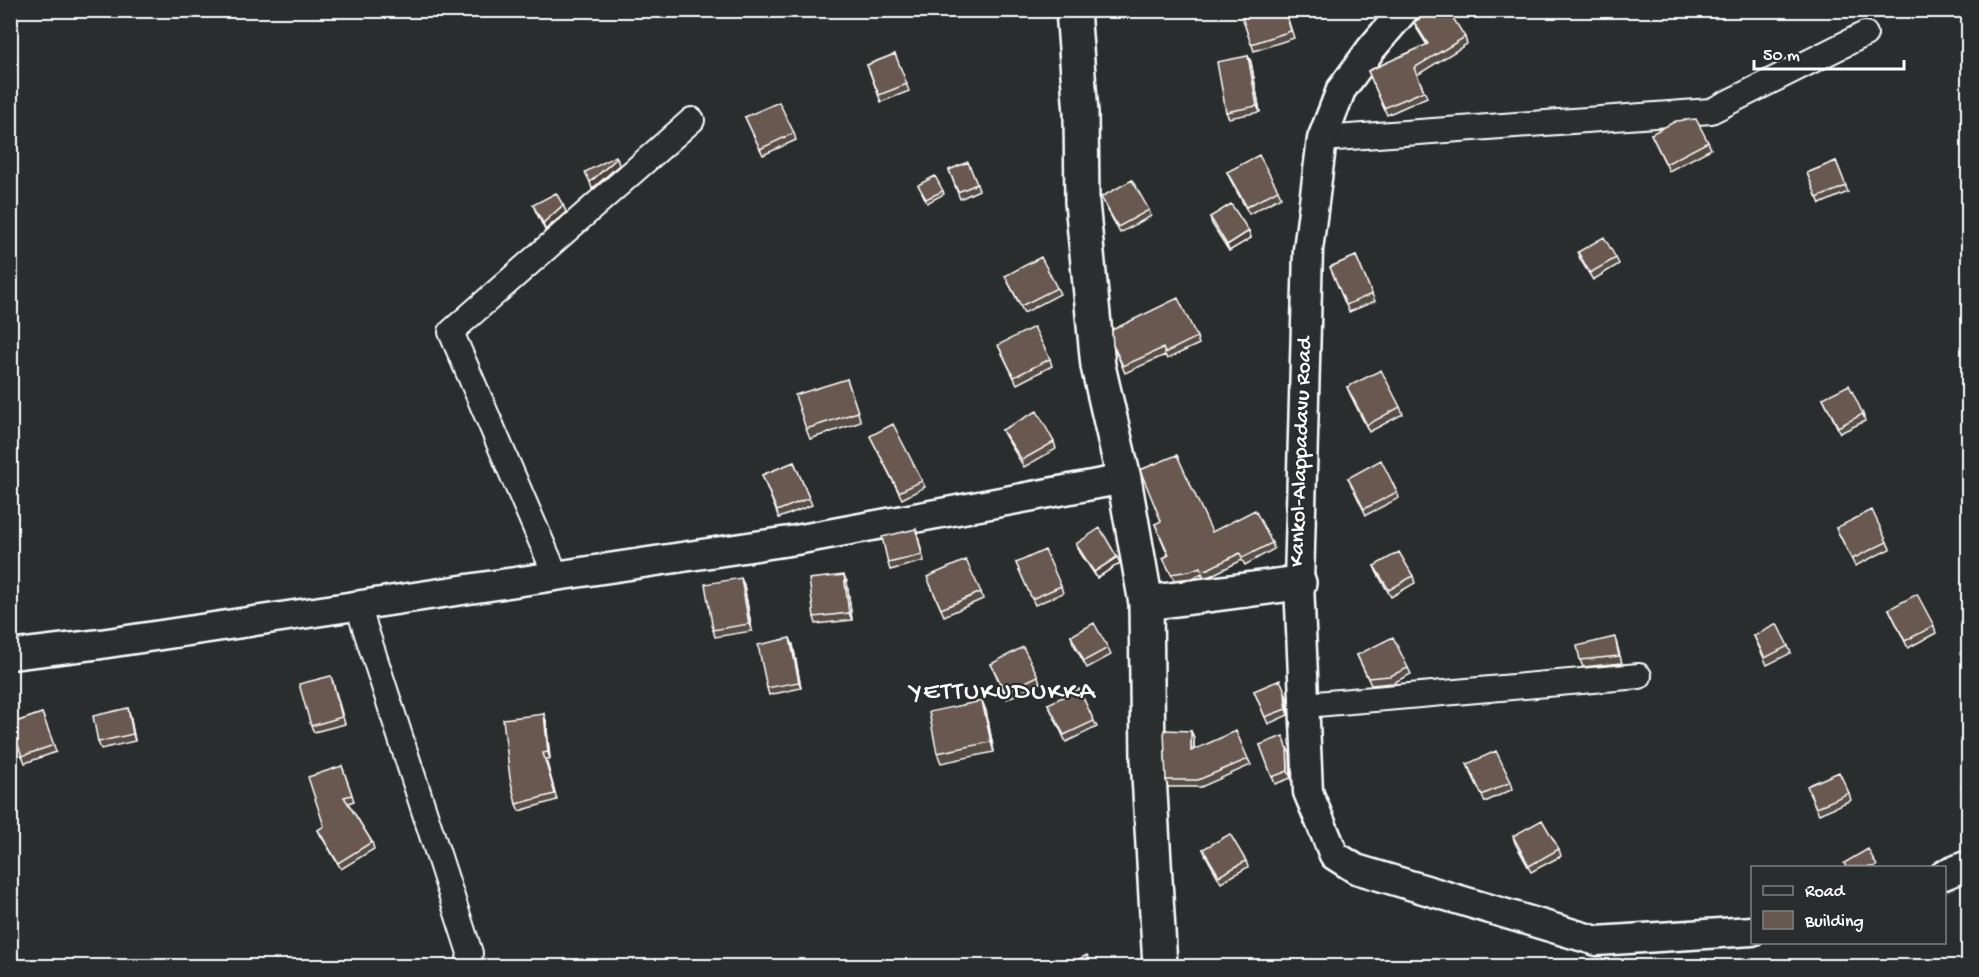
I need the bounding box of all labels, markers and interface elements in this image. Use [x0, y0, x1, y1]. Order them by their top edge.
scale bar [1754, 33, 1904, 71]
text: 50 m [1763, 46, 1800, 67]
street label: Kankol-Alappadavu Road [1285, 334, 1319, 567]
district label: YETTUKUDUKKA [908, 678, 1096, 709]
legend [1751, 866, 1946, 944]
text: Road [1805, 882, 1846, 903]
text: Building [1804, 912, 1864, 933]

